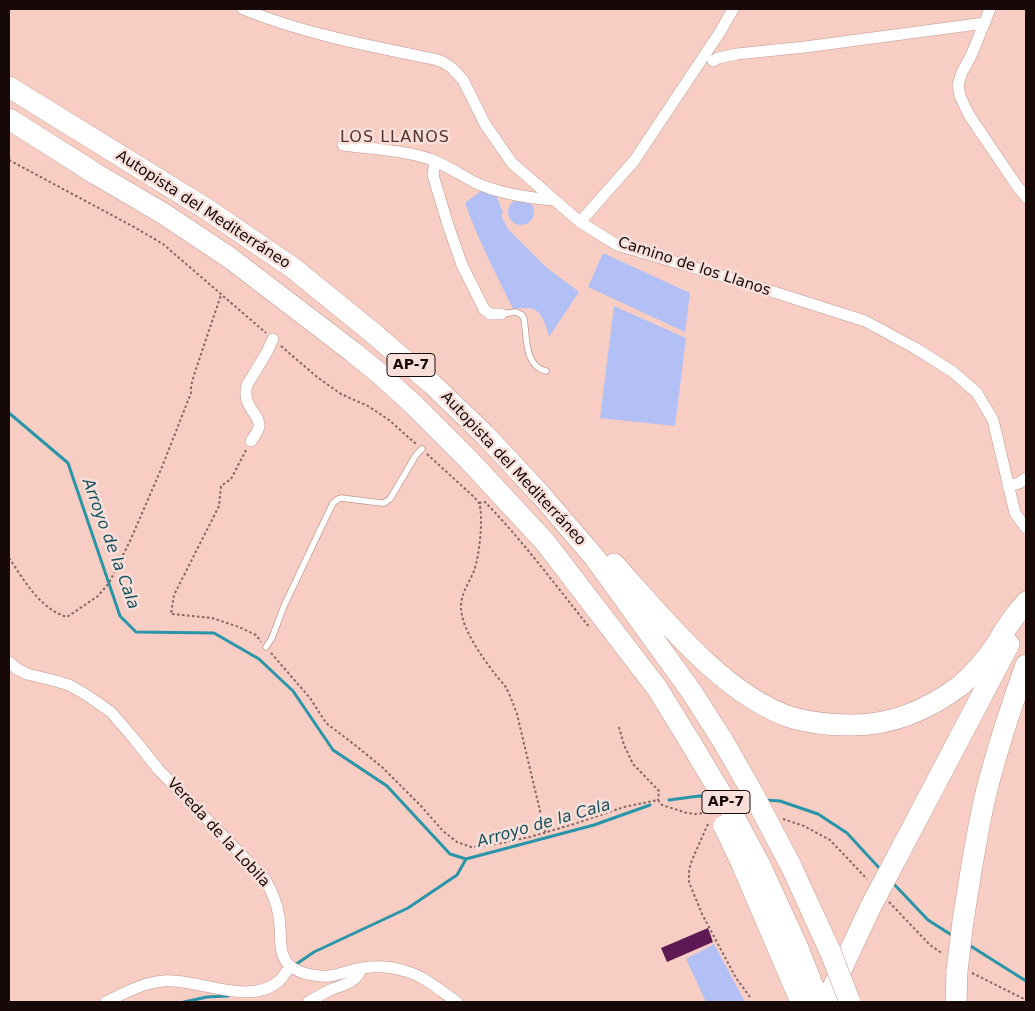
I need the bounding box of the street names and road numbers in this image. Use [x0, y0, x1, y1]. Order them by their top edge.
street label: Autopista del Mediterráneo [113, 147, 293, 273]
street label: Camino de los Llanos [615, 234, 773, 300]
road number: AP-7 [387, 354, 435, 376]
street label: Autopista del Mediterráneo [437, 388, 589, 550]
street label: Vereda de la Lobila [163, 775, 273, 891]
road number: AP-7 [702, 790, 750, 814]

